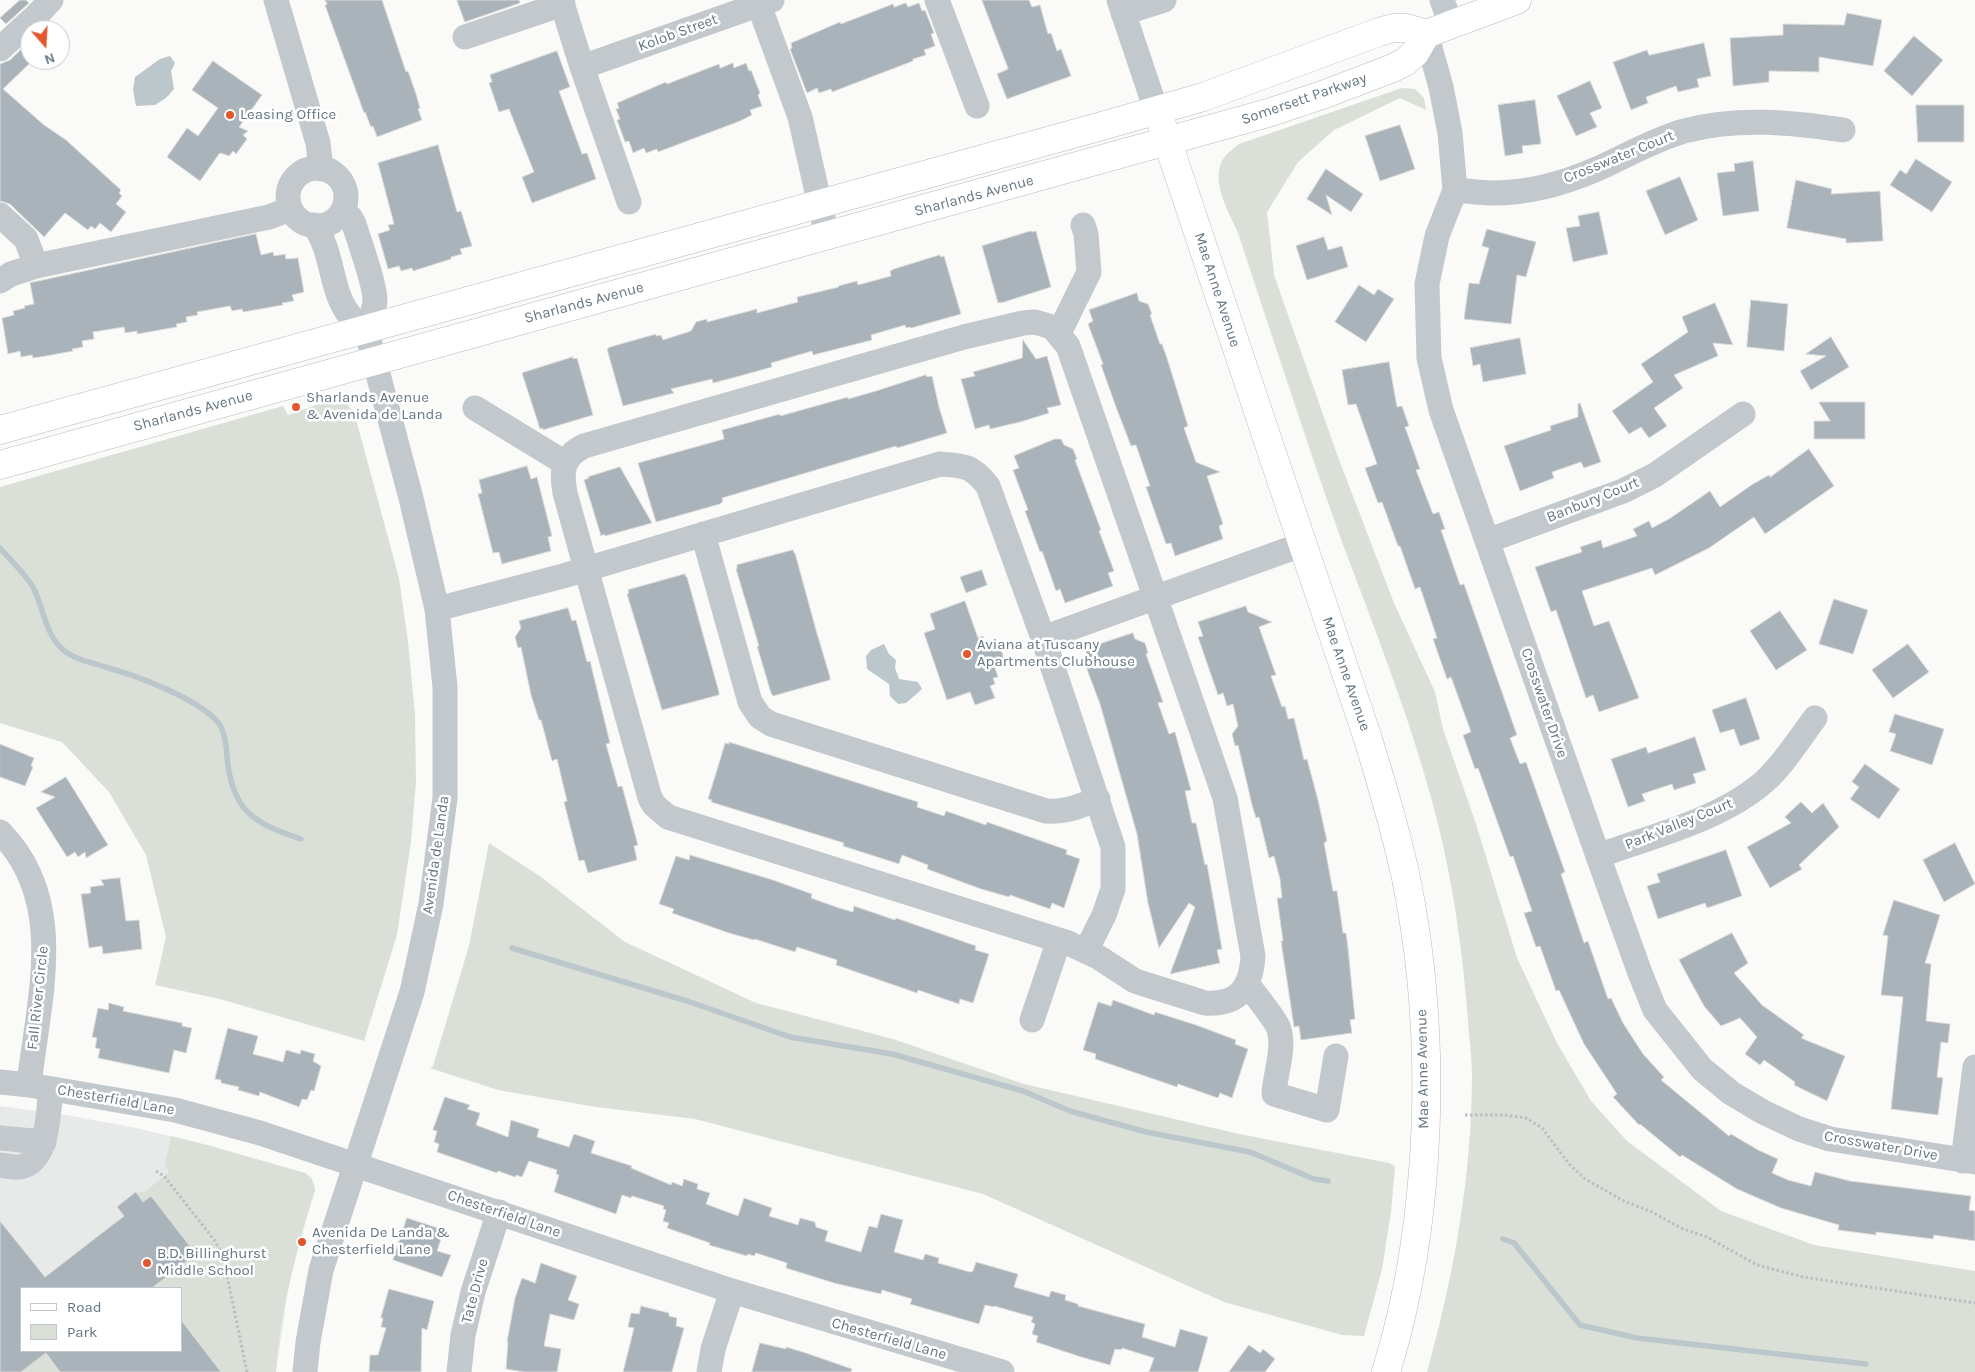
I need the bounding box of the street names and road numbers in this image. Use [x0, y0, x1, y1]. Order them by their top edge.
street label: Kolob Street [636, 10, 720, 56]
street label: Somersett Parkway [1239, 69, 1369, 129]
street label: Crosswater Court [1561, 127, 1677, 187]
street label: Sharlands Avenue [912, 171, 1036, 221]
street label: Mae Anne Avenue [1190, 230, 1244, 350]
street label: Sharlands Avenue [522, 278, 646, 328]
street label: Sharlands Avenue [131, 386, 255, 436]
street label: Banbury Court [1544, 473, 1642, 527]
street label: Mae Anne Avenue [1318, 615, 1374, 733]
street label: Crosswater Drive [1517, 646, 1571, 760]
street label: Park Valley Court [1623, 794, 1735, 854]
street label: Avenida de Landa [419, 795, 453, 915]
street label: Fall River Circle [24, 945, 52, 1051]
street label: Mae Anne Avenue [1413, 1009, 1433, 1129]
street label: Chesterfield Lane [56, 1081, 176, 1119]
street label: Crosswater Drive [1823, 1127, 1939, 1165]
street label: Chesterfield Lane [445, 1186, 563, 1242]
street label: Tate Drive [458, 1257, 492, 1325]
street label: Chesterfield Lane [830, 1314, 948, 1364]

